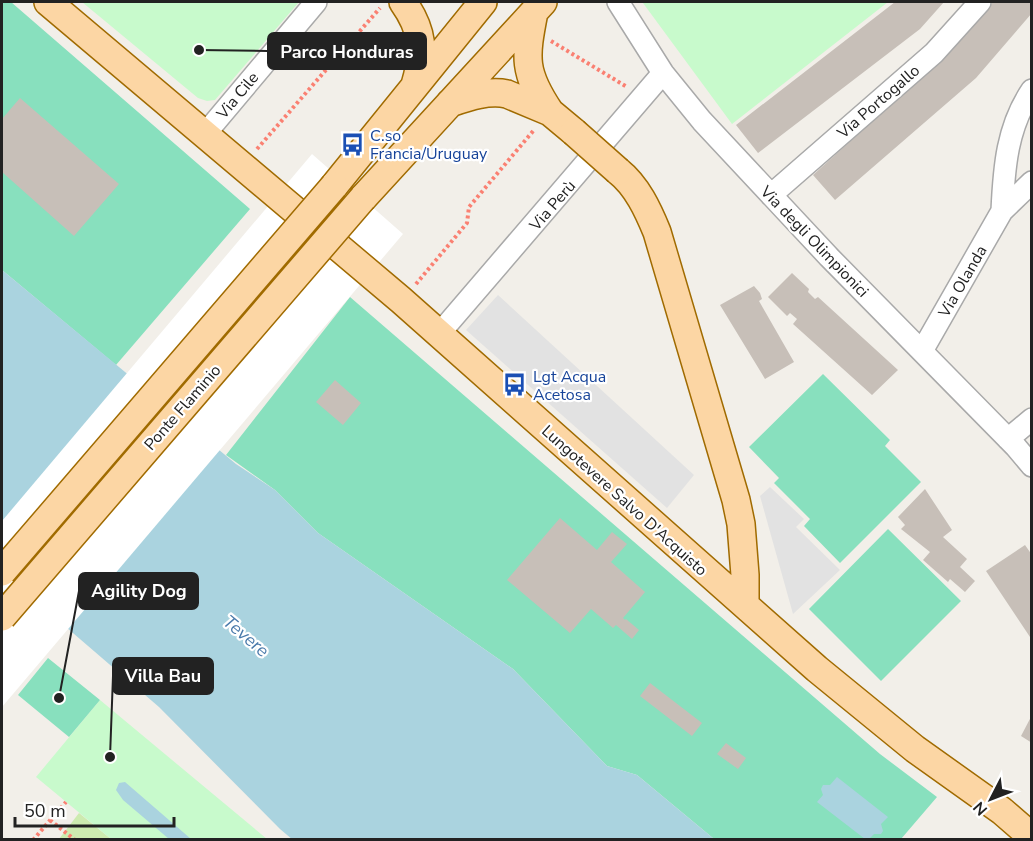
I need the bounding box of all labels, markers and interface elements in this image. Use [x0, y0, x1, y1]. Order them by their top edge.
callout: Parco Honduras [268, 33, 426, 69]
text: Parco Honduras [280, 40, 414, 64]
street label: Via Portogallo [832, 60, 925, 144]
street label: Via Cile [211, 68, 264, 125]
place label: C.so Francia/Uruguay [370, 125, 488, 165]
bus stop icon: C.so Francia/Uruguay [339, 131, 365, 157]
street label: Via Perù [524, 176, 581, 236]
street label: Via degli Olimpionici [754, 180, 873, 302]
street label: Via Olanda [933, 241, 992, 322]
street label: Ponte Flaminio [139, 360, 226, 455]
place label: Lgt Acqua Acetosa [533, 366, 606, 406]
bus stop icon: Lgt Acqua Acetosa [502, 372, 528, 398]
street label: Lungotevere Salvo D'Acquisto [537, 420, 712, 581]
callout: Agility Dog [79, 573, 198, 609]
text: Agility Dog [91, 579, 187, 603]
water label: Tevere [218, 610, 275, 663]
callout: Villa Bau [113, 658, 213, 694]
text: Villa Bau [124, 664, 201, 688]
north arrow [961, 769, 1021, 829]
scale bar [15, 790, 174, 828]
text: N [968, 797, 993, 820]
text: 50 m [24, 799, 66, 823]

